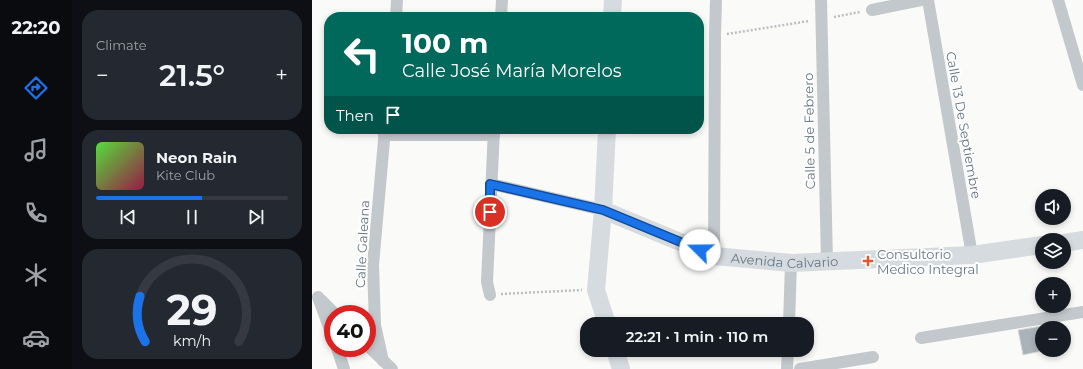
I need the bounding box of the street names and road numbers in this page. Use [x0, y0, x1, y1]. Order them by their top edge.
street label: Calle 13 De Septiembre [943, 50, 985, 200]
street label: Calle 5 de Febrero [800, 73, 818, 189]
street label: Calle Galeana [352, 200, 372, 288]
street label: Avenida Calvario [730, 250, 839, 271]

